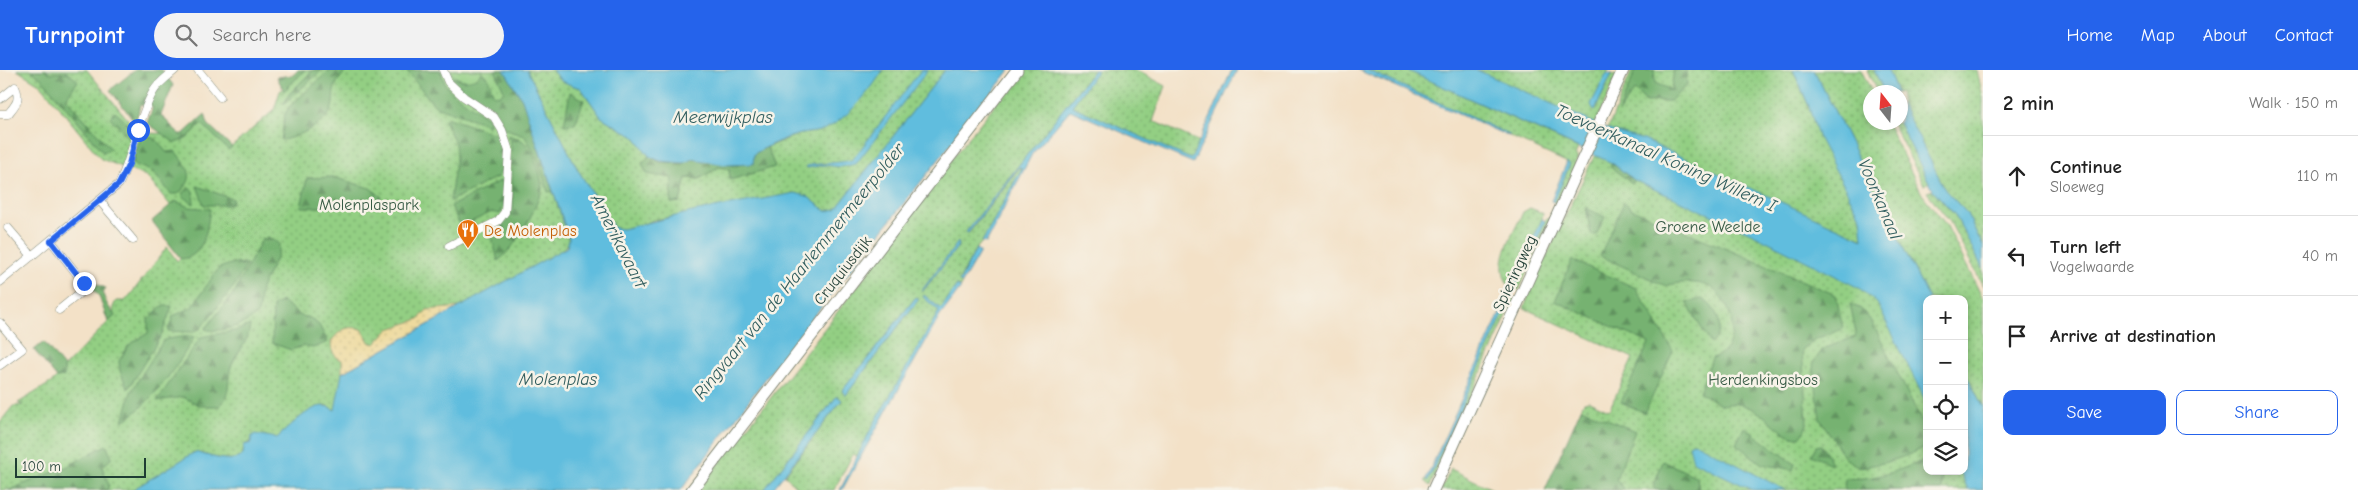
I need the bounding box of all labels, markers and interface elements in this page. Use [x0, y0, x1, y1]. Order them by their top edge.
search box [154, 13, 504, 58]
text: Turnpoint [25, 21, 124, 49]
icon: search [172, 21, 200, 49]
text: Search here [212, 24, 311, 46]
text: Home [2066, 25, 2113, 46]
text: Map [2141, 25, 2175, 46]
text: About [2203, 25, 2247, 46]
text: Contact [2275, 25, 2333, 46]
north arrow [1863, 85, 1908, 130]
text: 2 min [2003, 91, 2054, 115]
text: Walk · 150 m [2249, 94, 2338, 112]
water label: Toevoerkanaal Koning Willem I [1552, 100, 1780, 217]
water label: Meerwijkplas [673, 107, 773, 128]
route start [127, 119, 150, 142]
water label: Ringvaart van de Haarlemmermeerpolder [690, 138, 910, 403]
water label: Voorkanaal [1853, 156, 1906, 244]
text: Continue [2050, 156, 2122, 178]
icon: ahead [2003, 162, 2031, 190]
text: 110 m [2297, 167, 2338, 185]
text: Sloeweg [2050, 178, 2105, 196]
water label: Amerikavaart [585, 190, 652, 293]
park label: Molenplaspark [319, 196, 419, 214]
restaurant icon: De Molenplas [456, 218, 480, 249]
park label: Groene Weelde [1655, 218, 1761, 236]
place label: De Molenplas [484, 222, 577, 240]
street label: Cruquiusdijk [810, 232, 876, 309]
street label: Spieringweg [1489, 232, 1540, 314]
text: Turn left [2050, 236, 2121, 258]
icon: left [2003, 242, 2031, 270]
text: 40 m [2302, 247, 2338, 265]
text: Vogelwaarde [2050, 258, 2134, 276]
route end [73, 272, 96, 295]
map controls [1923, 295, 1968, 475]
button: + [1923, 295, 1968, 340]
icon: arrive [2003, 322, 2031, 350]
text: Arrive at destination [2050, 325, 2216, 347]
button: − [1923, 340, 1968, 385]
water label: Molenplas [518, 369, 597, 390]
park label: Herdenkingsbos [1708, 371, 1818, 389]
button: locate [1923, 385, 1968, 430]
button: Save [2003, 390, 2166, 435]
button: Share [2176, 390, 2338, 435]
button: layers [1923, 430, 1968, 475]
scale bar [15, 455, 146, 478]
text: 100 m [22, 458, 61, 475]

